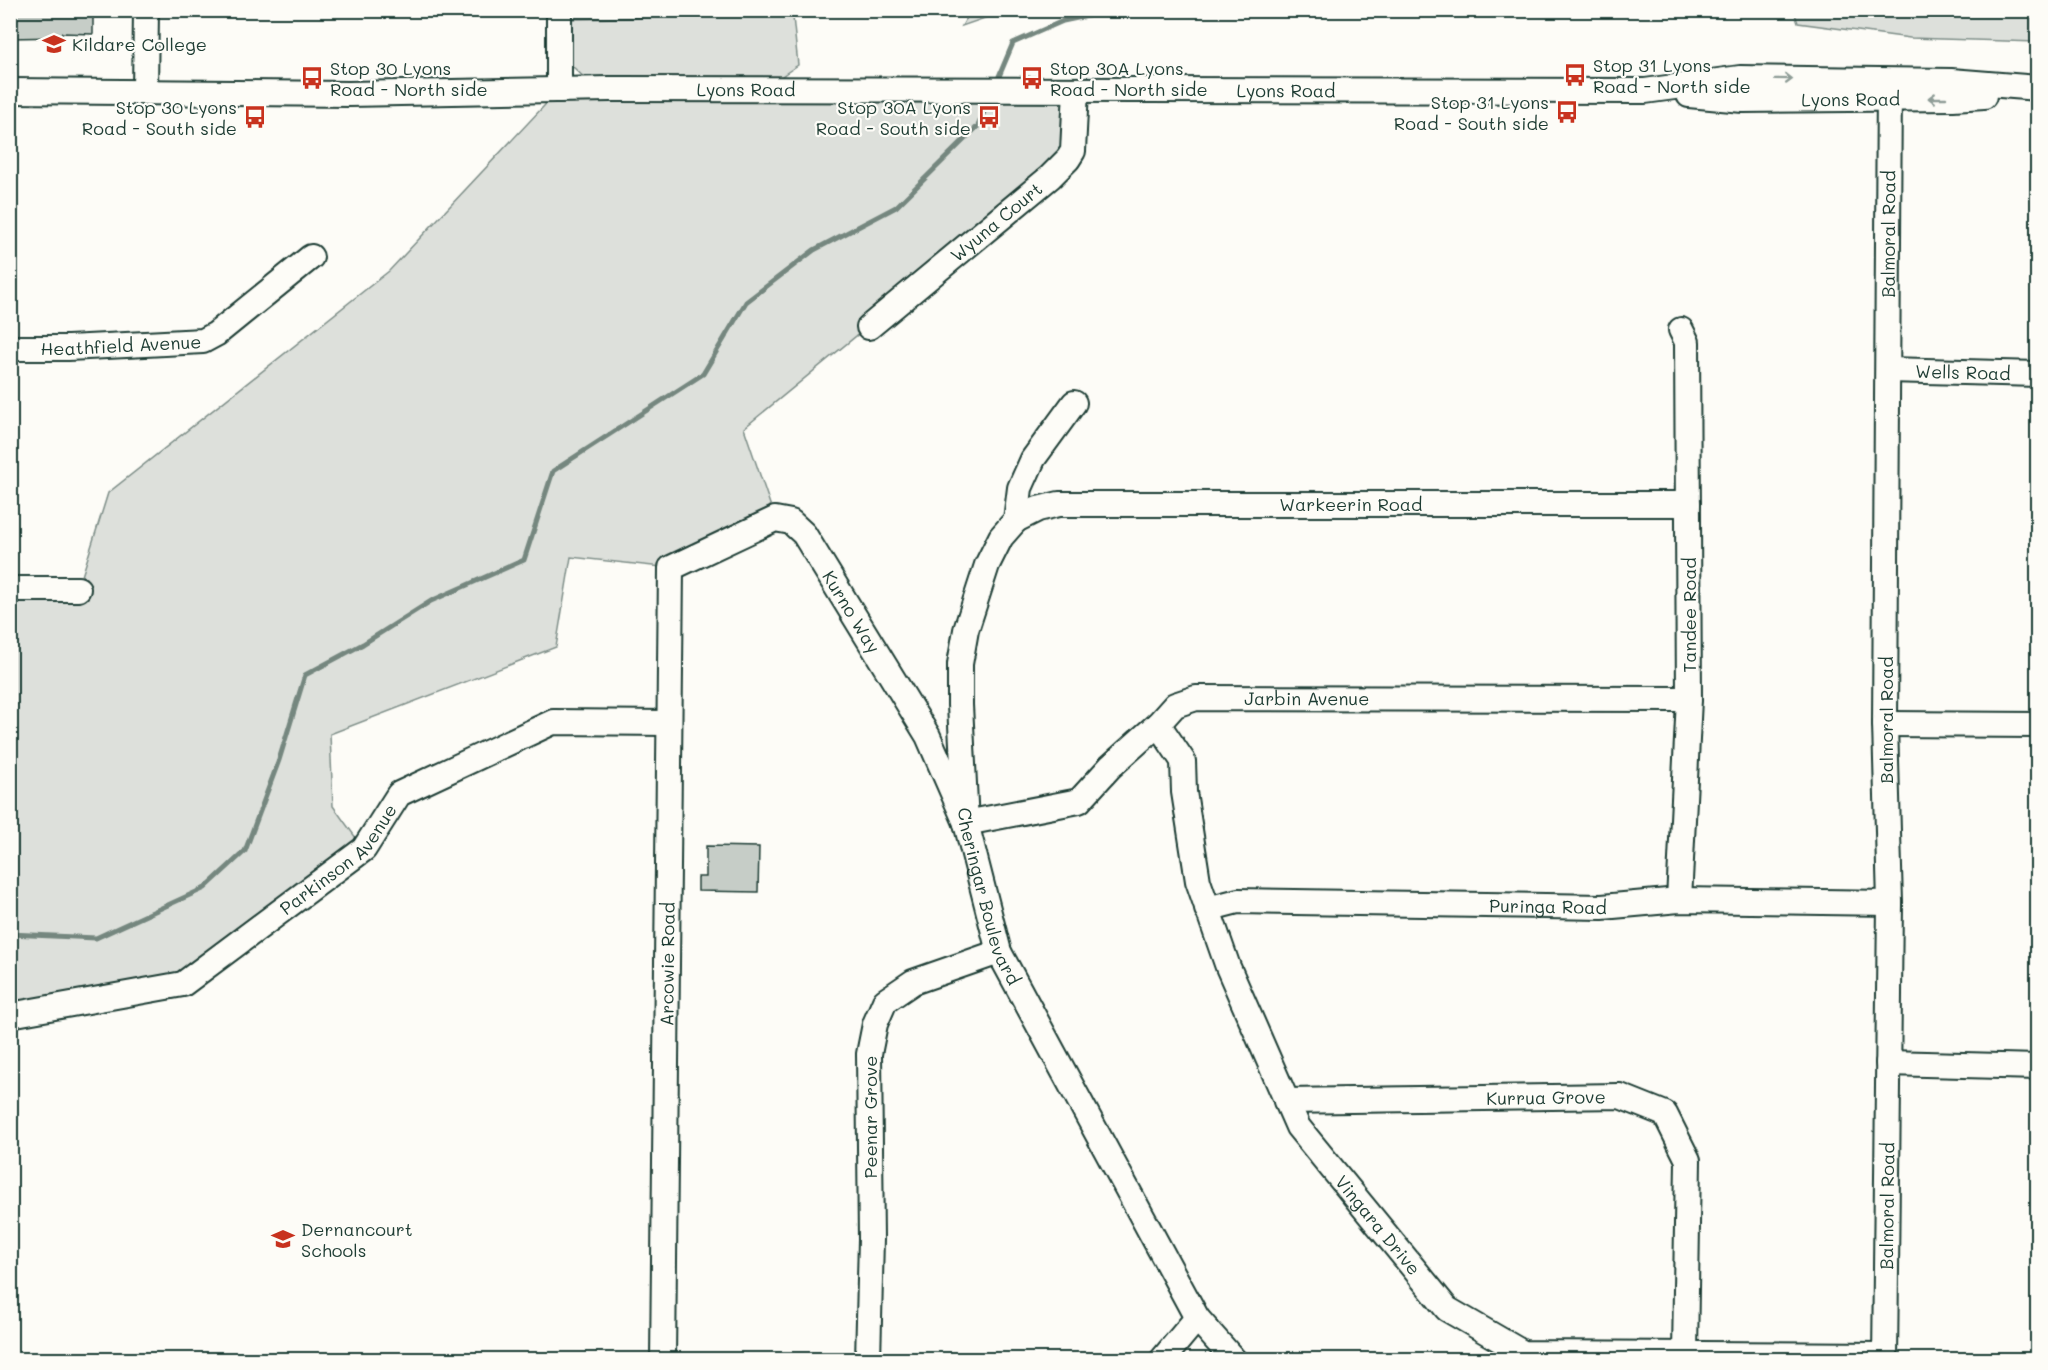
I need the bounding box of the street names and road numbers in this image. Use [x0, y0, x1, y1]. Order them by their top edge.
street label: Lyons Road [696, 77, 795, 101]
street label: Lyons Road [1236, 78, 1335, 102]
street label: Lyons Road [1801, 87, 1900, 111]
street label: Balmoral Road [1876, 170, 1900, 298]
street label: Wyuna Court [945, 177, 1047, 267]
street label: Heathfield Avenue [40, 329, 202, 360]
street label: Wells Road [1915, 359, 2011, 385]
street label: Warkeerin Road [1279, 492, 1422, 516]
street label: Tandee Road [1677, 557, 1701, 673]
street label: Kurno Way [817, 566, 886, 657]
street label: Balmoral Road [1874, 656, 1898, 784]
street label: Jarbin Avenue [1244, 686, 1369, 710]
street label: Parkinson Avenue [275, 799, 402, 920]
street label: Cheringar Boulevard [953, 807, 1026, 989]
street label: Puringa Road [1489, 893, 1607, 919]
street label: Arcowie Road [654, 902, 680, 1026]
street label: Peenar Grove [858, 1056, 882, 1178]
street label: Kurrua Grove [1486, 1084, 1606, 1110]
street label: Balmoral Road [1874, 1142, 1899, 1270]
street label: Vingara Drive [1330, 1170, 1426, 1280]

